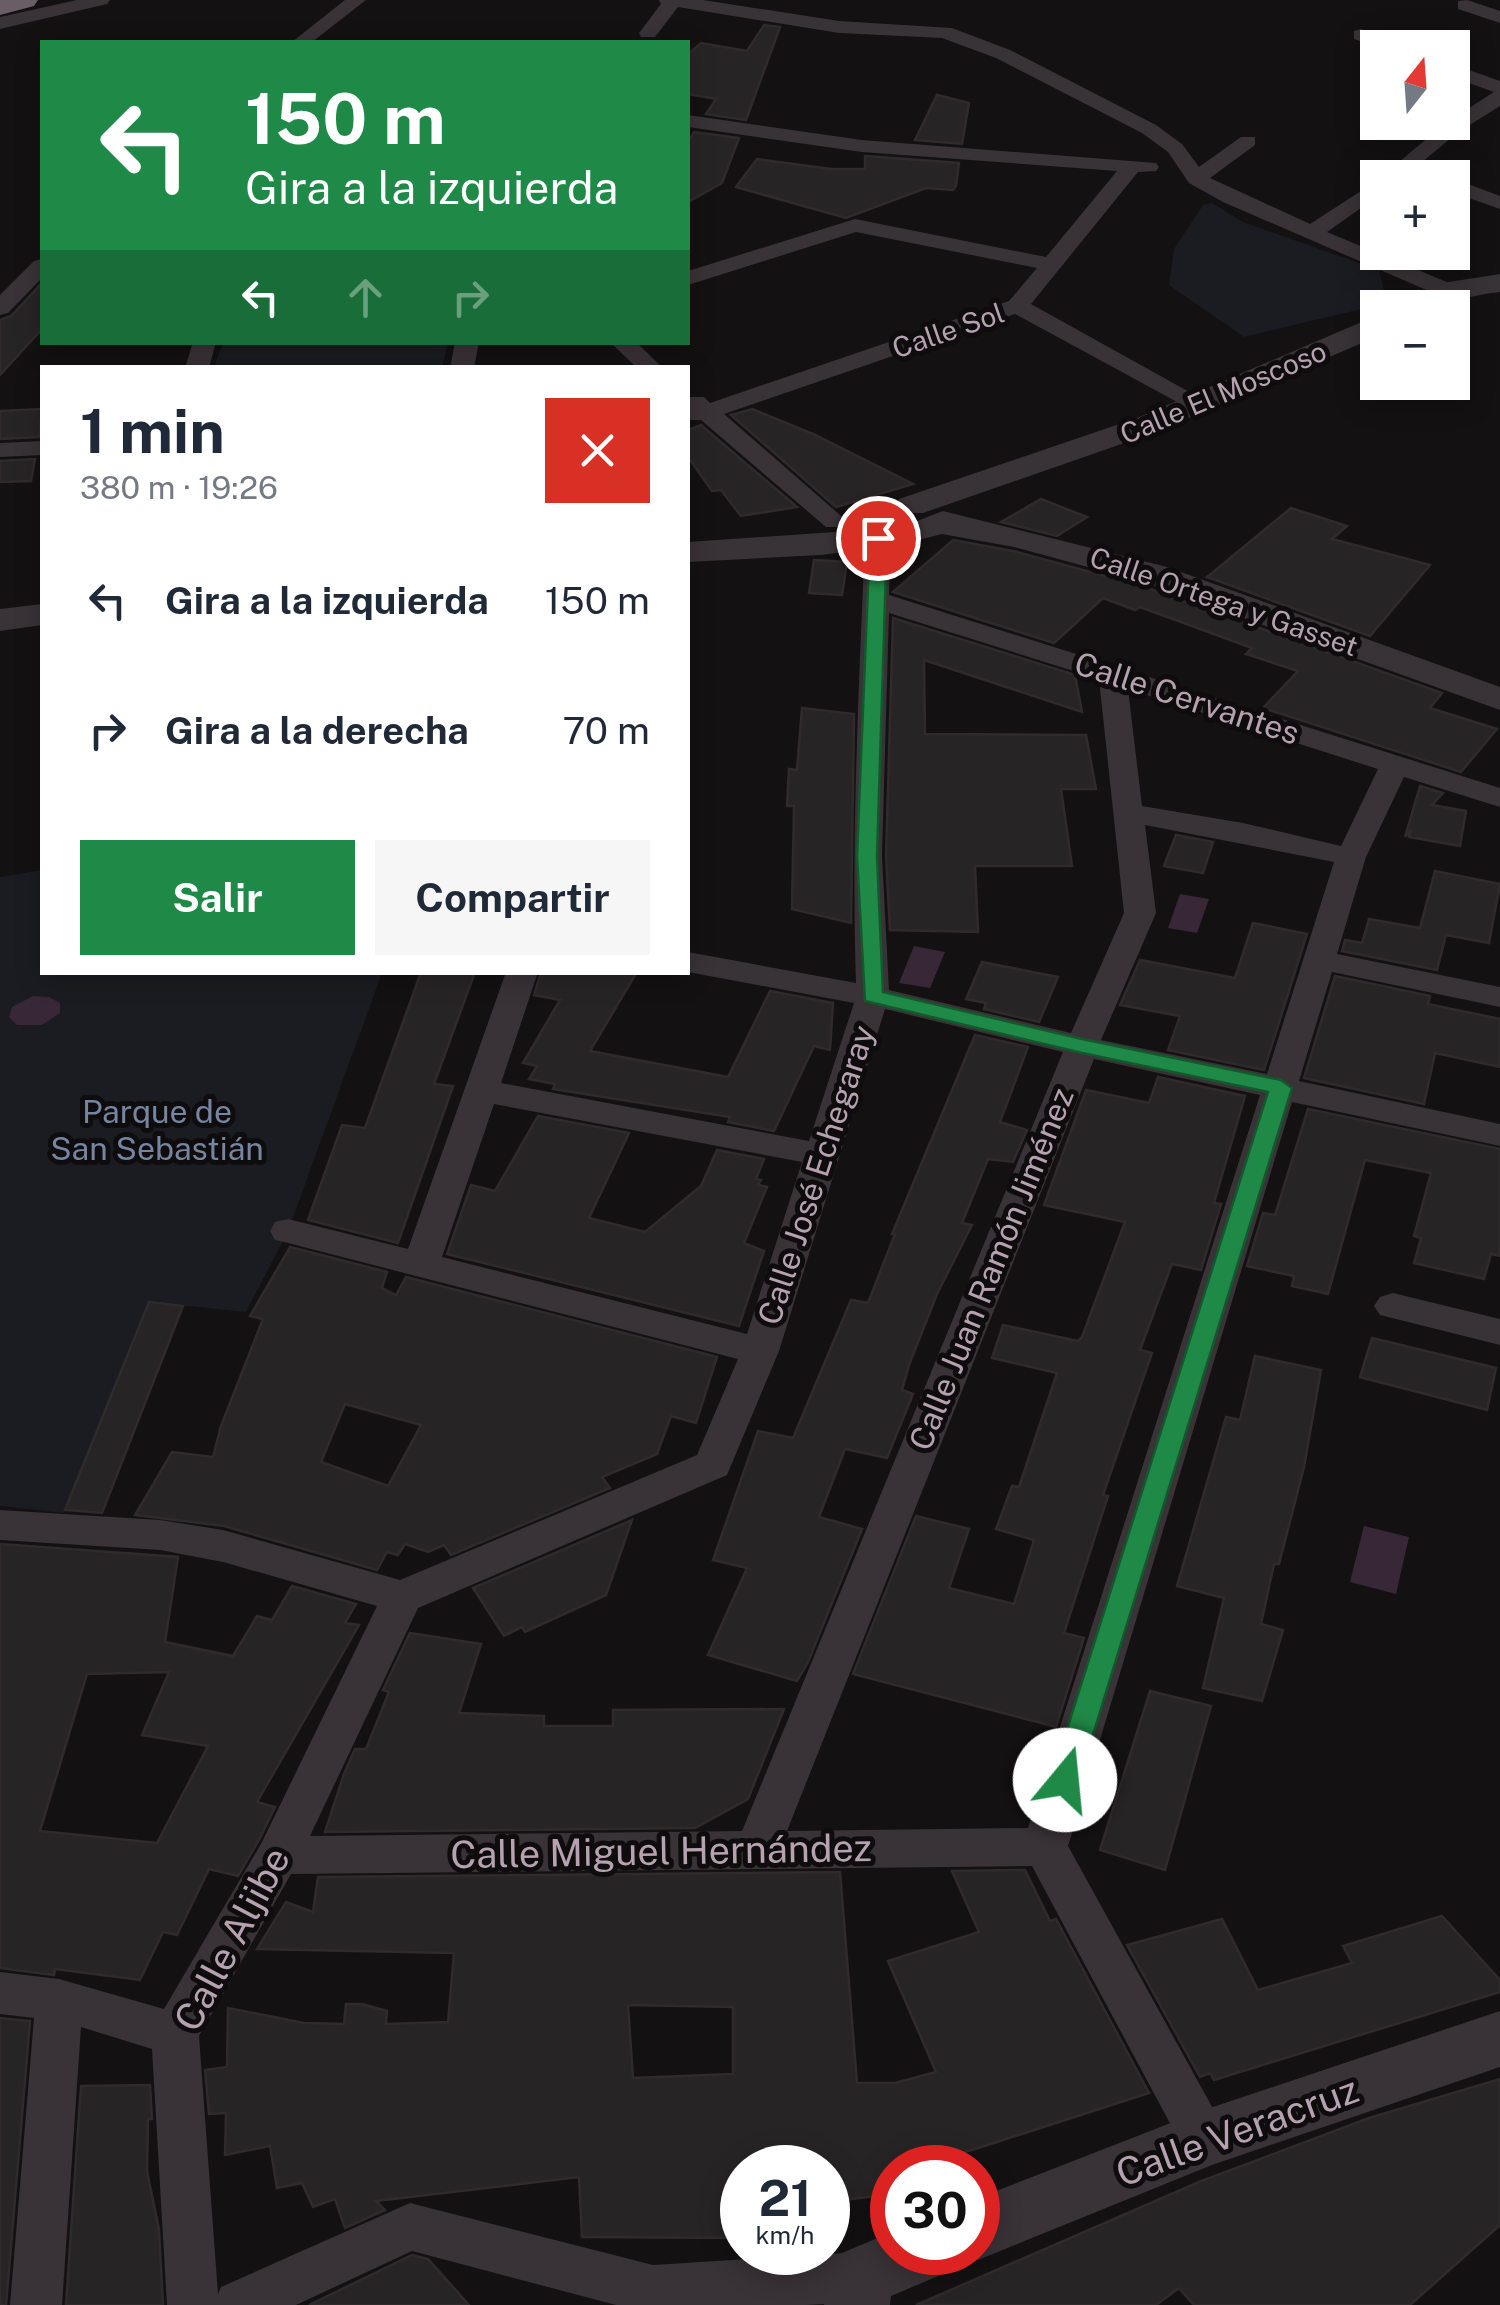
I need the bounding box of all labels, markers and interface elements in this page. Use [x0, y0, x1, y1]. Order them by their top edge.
north arrow [1360, 30, 1470, 140]
map controls [1360, 30, 1470, 400]
text: 150 m [245, 77, 446, 160]
icon: left [80, 80, 210, 210]
button: + [1360, 160, 1470, 270]
text: Gira a la izquierda [245, 161, 618, 214]
icon: left [233, 270, 288, 325]
icon: ahead [338, 270, 393, 325]
icon: right [443, 270, 498, 325]
button: − [1360, 290, 1470, 400]
street label: Calle Sol [888, 296, 1008, 364]
street label: Calle El Moscoso [1115, 334, 1331, 450]
text: 1 min [80, 396, 225, 467]
button: close [545, 398, 650, 503]
text: 380 m · 19:26 [80, 469, 278, 506]
pin [836, 496, 921, 581]
icon: arrive [851, 511, 906, 566]
street label: Calle Ortega y Gasset [1086, 540, 1362, 662]
icon: left [80, 573, 135, 628]
text: Gira a la izquierda [165, 578, 489, 623]
text: 150 m [545, 578, 650, 623]
street label: Calle Cervantes [1070, 644, 1304, 752]
icon: right [80, 703, 135, 758]
text: Gira a la derecha [165, 708, 469, 753]
text: 70 m [563, 708, 650, 753]
button: Salir [80, 840, 355, 955]
button: Compartir [375, 840, 650, 955]
street label: Calle José Echegaray [750, 1021, 882, 1329]
street label: Calle Juan Ramón Jiménez [901, 1083, 1081, 1455]
park label: Parque de San Sebastián [50, 1093, 264, 1167]
position arrow [1013, 1728, 1117, 1832]
street label: Calle Miguel Hernández [450, 1825, 872, 1877]
street label: Calle Aljibe [165, 1839, 299, 2039]
street label: Calle Veracruz [1110, 2066, 1364, 2196]
speed limit sign: 30 [870, 2145, 1000, 2275]
text: 21 [758, 2168, 812, 2227]
text: km/h [756, 2220, 814, 2250]

